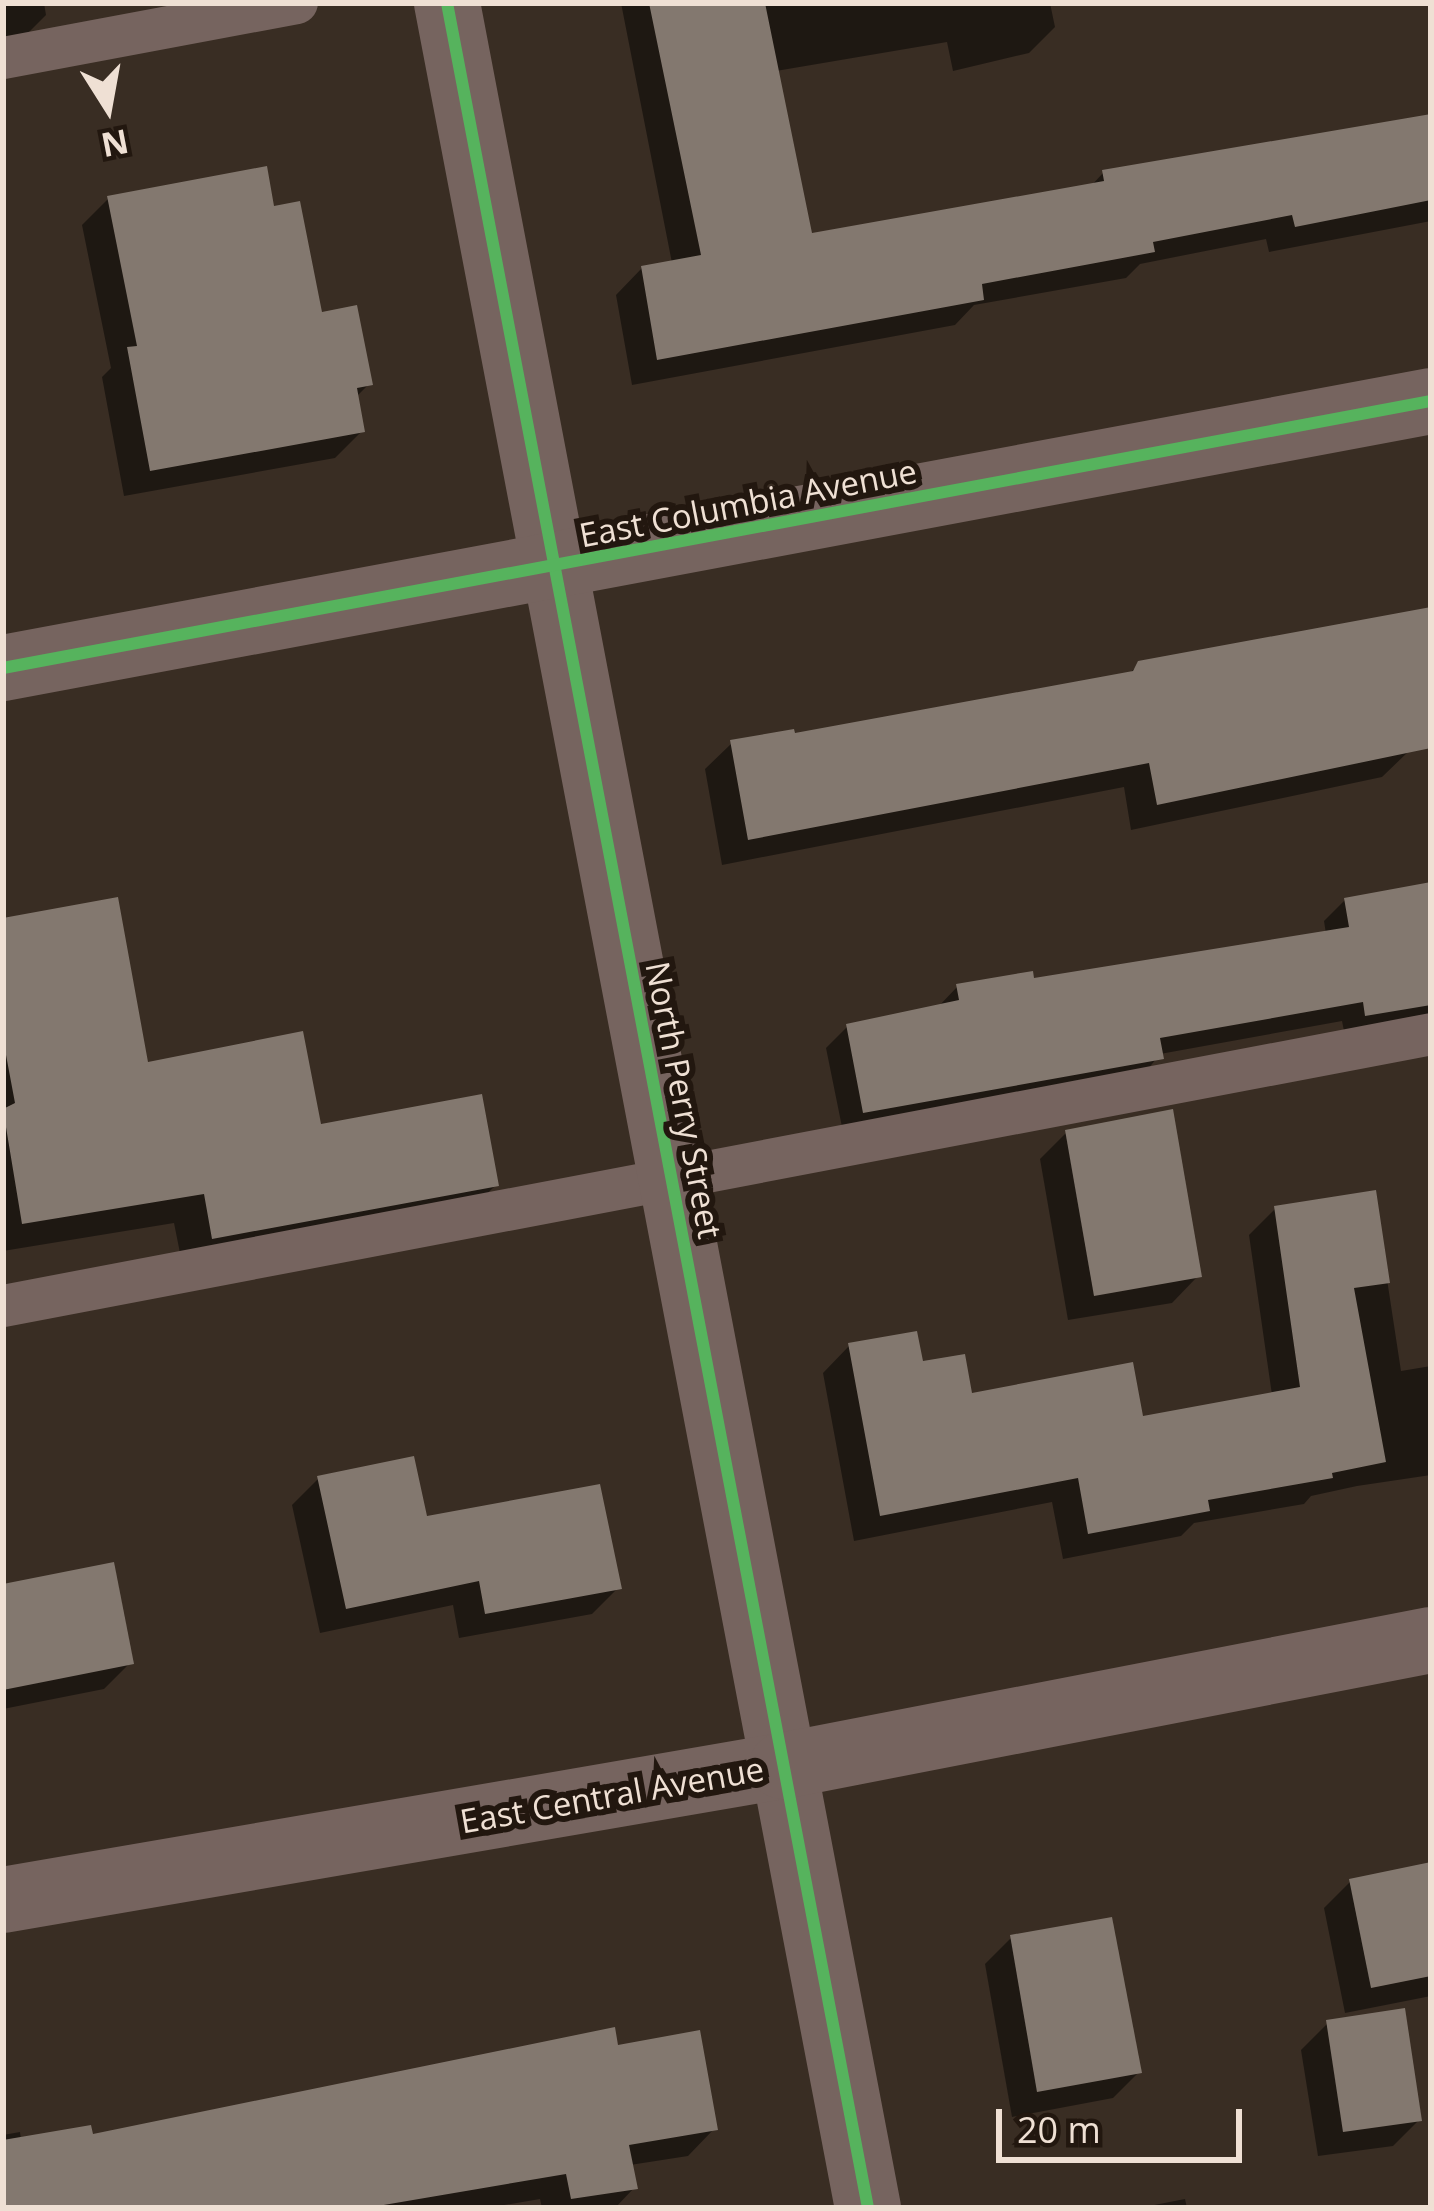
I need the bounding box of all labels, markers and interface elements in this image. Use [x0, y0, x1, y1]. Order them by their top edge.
north arrow [48, 48, 168, 168]
text: N [97, 119, 132, 168]
street label: East Columbia Avenue [576, 451, 920, 555]
street label: North Perry Street [638, 958, 730, 1242]
street label: East Central Avenue [457, 1749, 767, 1841]
scale bar [1002, 2085, 1248, 2159]
text: 20 m [1017, 2105, 1101, 2154]

